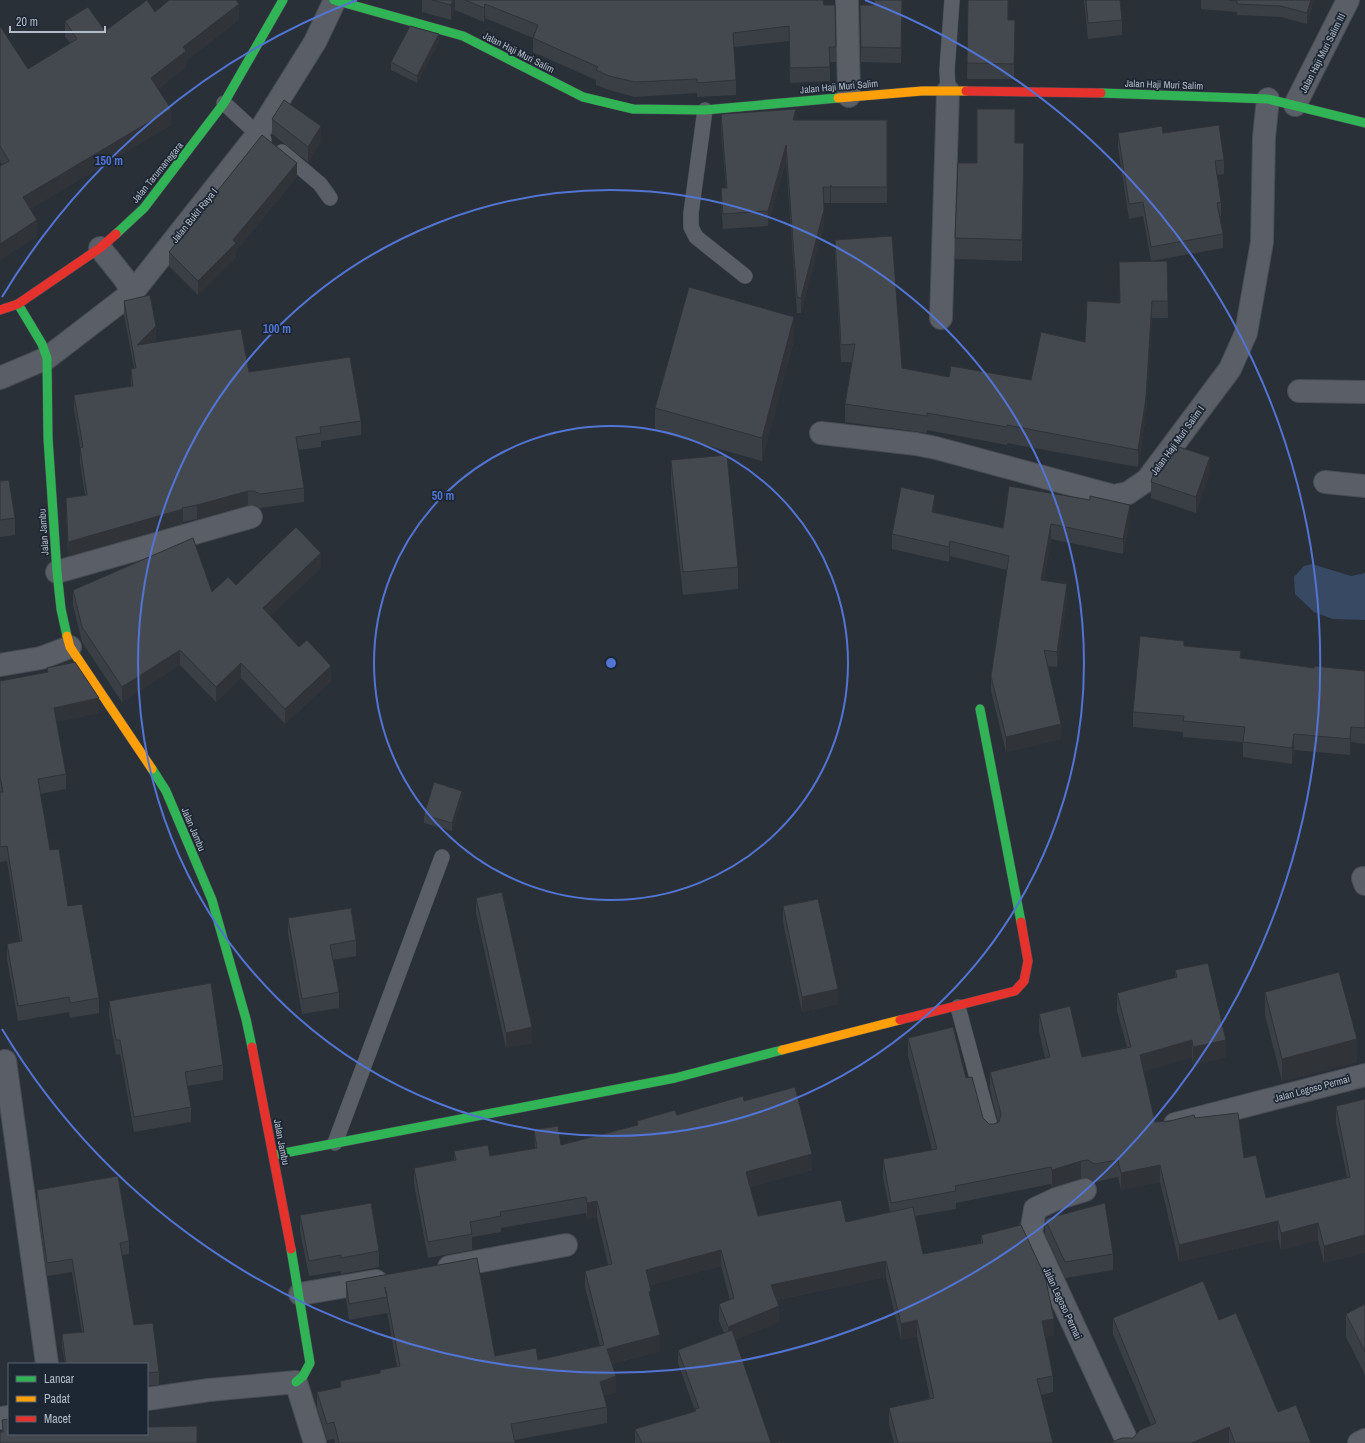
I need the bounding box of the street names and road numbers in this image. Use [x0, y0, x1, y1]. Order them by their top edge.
street label: Jalan Haji Muri Salim III [1297, 11, 1348, 95]
street label: Jalan Haji Muri Salim [481, 29, 557, 76]
street label: Jalan Haji Muri Salim [799, 77, 879, 96]
street label: Jalan Haji Muri Salim [1125, 77, 1204, 92]
street label: Jalan Tarumanegara [129, 139, 186, 205]
street label: Jalan Bukit Raya I [168, 185, 220, 245]
street label: Jalan Haji Muri Salim I [1148, 403, 1207, 478]
street label: Jalan Jambu [35, 508, 52, 556]
street label: Jalan Jambu [178, 805, 209, 853]
street label: Jalan Legoso Permai [1273, 1072, 1351, 1105]
street label: Jalan Jambu [271, 1118, 292, 1166]
street label: Jalan Legoso Permai [1040, 1265, 1085, 1341]

